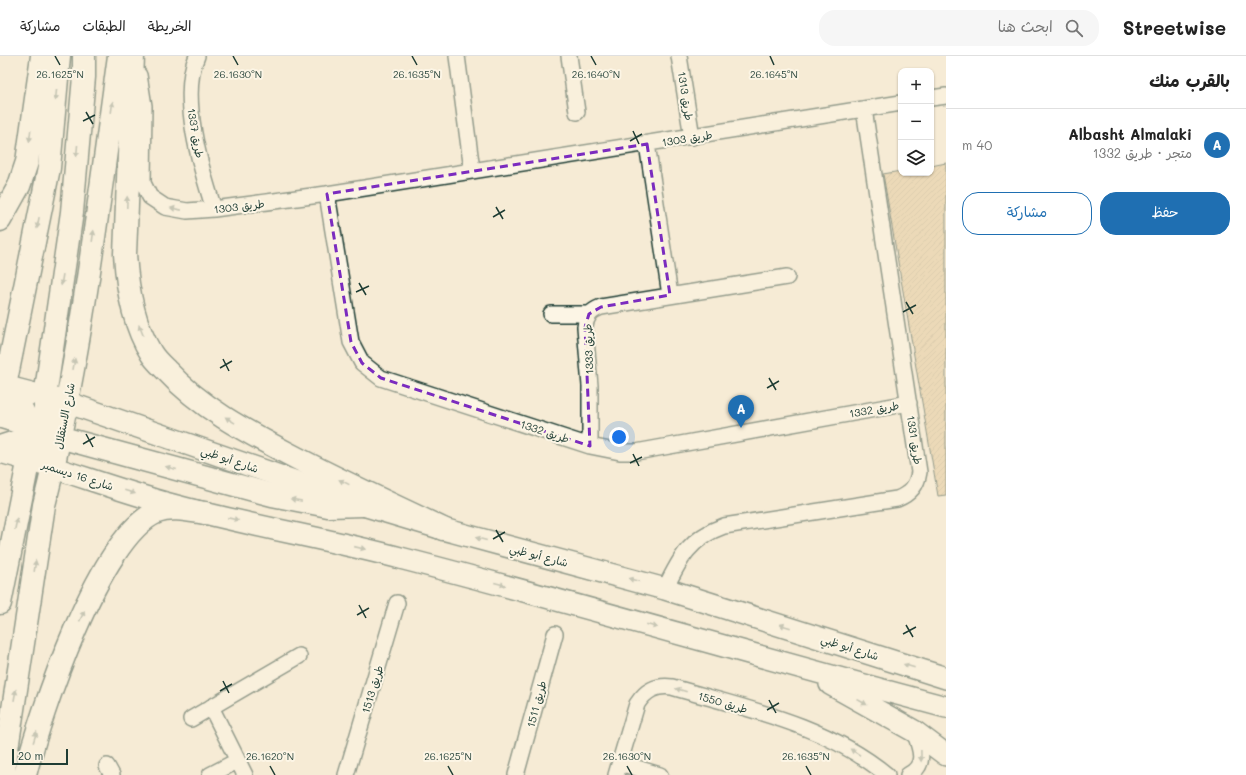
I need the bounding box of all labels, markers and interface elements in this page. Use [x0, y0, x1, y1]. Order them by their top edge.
search box [819, 10, 1099, 46]
text: Streetwise [1123, 15, 1226, 40]
text: مشاركة [20, 16, 60, 35]
text: الطبقات [82, 16, 126, 35]
text: الخريطة [148, 16, 191, 35]
text: ابحث هنا [998, 16, 1053, 36]
icon: search [1063, 17, 1085, 39]
text: 26.1625°N [36, 67, 84, 81]
text: 26.1630°N [214, 67, 262, 81]
text: 26.1635°N [393, 67, 441, 81]
text: 26.1640°N [572, 67, 620, 81]
text: 26.1645°N [750, 67, 798, 81]
map controls [898, 68, 934, 176]
button: + [898, 68, 934, 104]
text: بالقرب منك [1149, 69, 1230, 91]
street label: طريق 1313 [675, 70, 697, 122]
one-way arrow [53, 89, 59, 101]
one-way arrow [109, 101, 115, 113]
button: − [898, 104, 934, 140]
street label: طريق 1337 [184, 107, 208, 159]
text: Albasht Almalaki [1068, 124, 1192, 144]
street label: طريق 1303 [661, 127, 713, 149]
one-way arrow [27, 130, 34, 142]
text: 40 m [962, 136, 992, 153]
text: A [1212, 136, 1222, 153]
button: layers [898, 140, 934, 176]
text: متجر · طريق 1332 [1093, 144, 1192, 161]
one-way arrow [74, 145, 81, 157]
button: مشاركة [962, 192, 1092, 235]
button: حفظ [1100, 192, 1230, 235]
street label: طريق 1303 [213, 195, 265, 217]
one-way arrow [124, 196, 131, 208]
one-way arrow [169, 206, 182, 212]
one-way arrow [35, 217, 41, 230]
one-way arrow [90, 229, 96, 242]
one-way arrow [59, 274, 65, 286]
one-way arrow [137, 323, 143, 335]
street label: طريق 1333 [580, 323, 596, 375]
one-way arrow [71, 358, 77, 370]
street label: شارع الاستقلال [50, 381, 80, 451]
pin: A [728, 395, 754, 428]
street label: طريق 1332 [848, 397, 900, 421]
street label: طريق 1331 [904, 414, 926, 466]
street label: طريق 1332 [519, 416, 571, 446]
one-way arrow [224, 417, 236, 424]
your location [609, 427, 629, 447]
street label: شارع أبو ظبي [198, 442, 261, 480]
street label: شارع 16 ديسمبر [39, 456, 116, 496]
one-way arrow [164, 464, 177, 470]
one-way arrow [339, 479, 350, 485]
one-way arrow [125, 489, 137, 495]
one-way arrow [290, 497, 303, 503]
one-way arrow [227, 517, 240, 523]
one-way arrow [14, 518, 20, 530]
one-way arrow [475, 536, 488, 542]
street label: شارع أبو ظبي [507, 540, 570, 574]
one-way arrow [354, 546, 366, 552]
one-way arrow [32, 560, 38, 573]
one-way arrow [628, 577, 640, 583]
one-way arrow [494, 581, 506, 587]
one-way arrow [79, 611, 85, 622]
one-way arrow [646, 623, 658, 629]
one-way arrow [779, 623, 791, 629]
street label: شارع أبو ظبي [818, 631, 881, 667]
street label: طريق 1513 [358, 663, 386, 715]
one-way arrow [903, 663, 915, 669]
street label: طريق 1511 [523, 679, 549, 729]
one-way arrow [675, 686, 687, 692]
street label: طريق 1550 [696, 688, 750, 716]
one-way arrow [12, 689, 18, 701]
one-way arrow [856, 699, 868, 706]
one-way arrow [32, 731, 38, 743]
scale bar [12, 747, 68, 766]
text: 20 m [18, 748, 43, 763]
one-way arrow [850, 748, 861, 756]
text: 26.1620°N [246, 749, 294, 763]
text: 26.1625°N [424, 749, 472, 763]
text: 26.1630°N [603, 749, 651, 763]
text: 26.1635°N [782, 749, 830, 763]
one-way arrow [917, 749, 924, 762]

